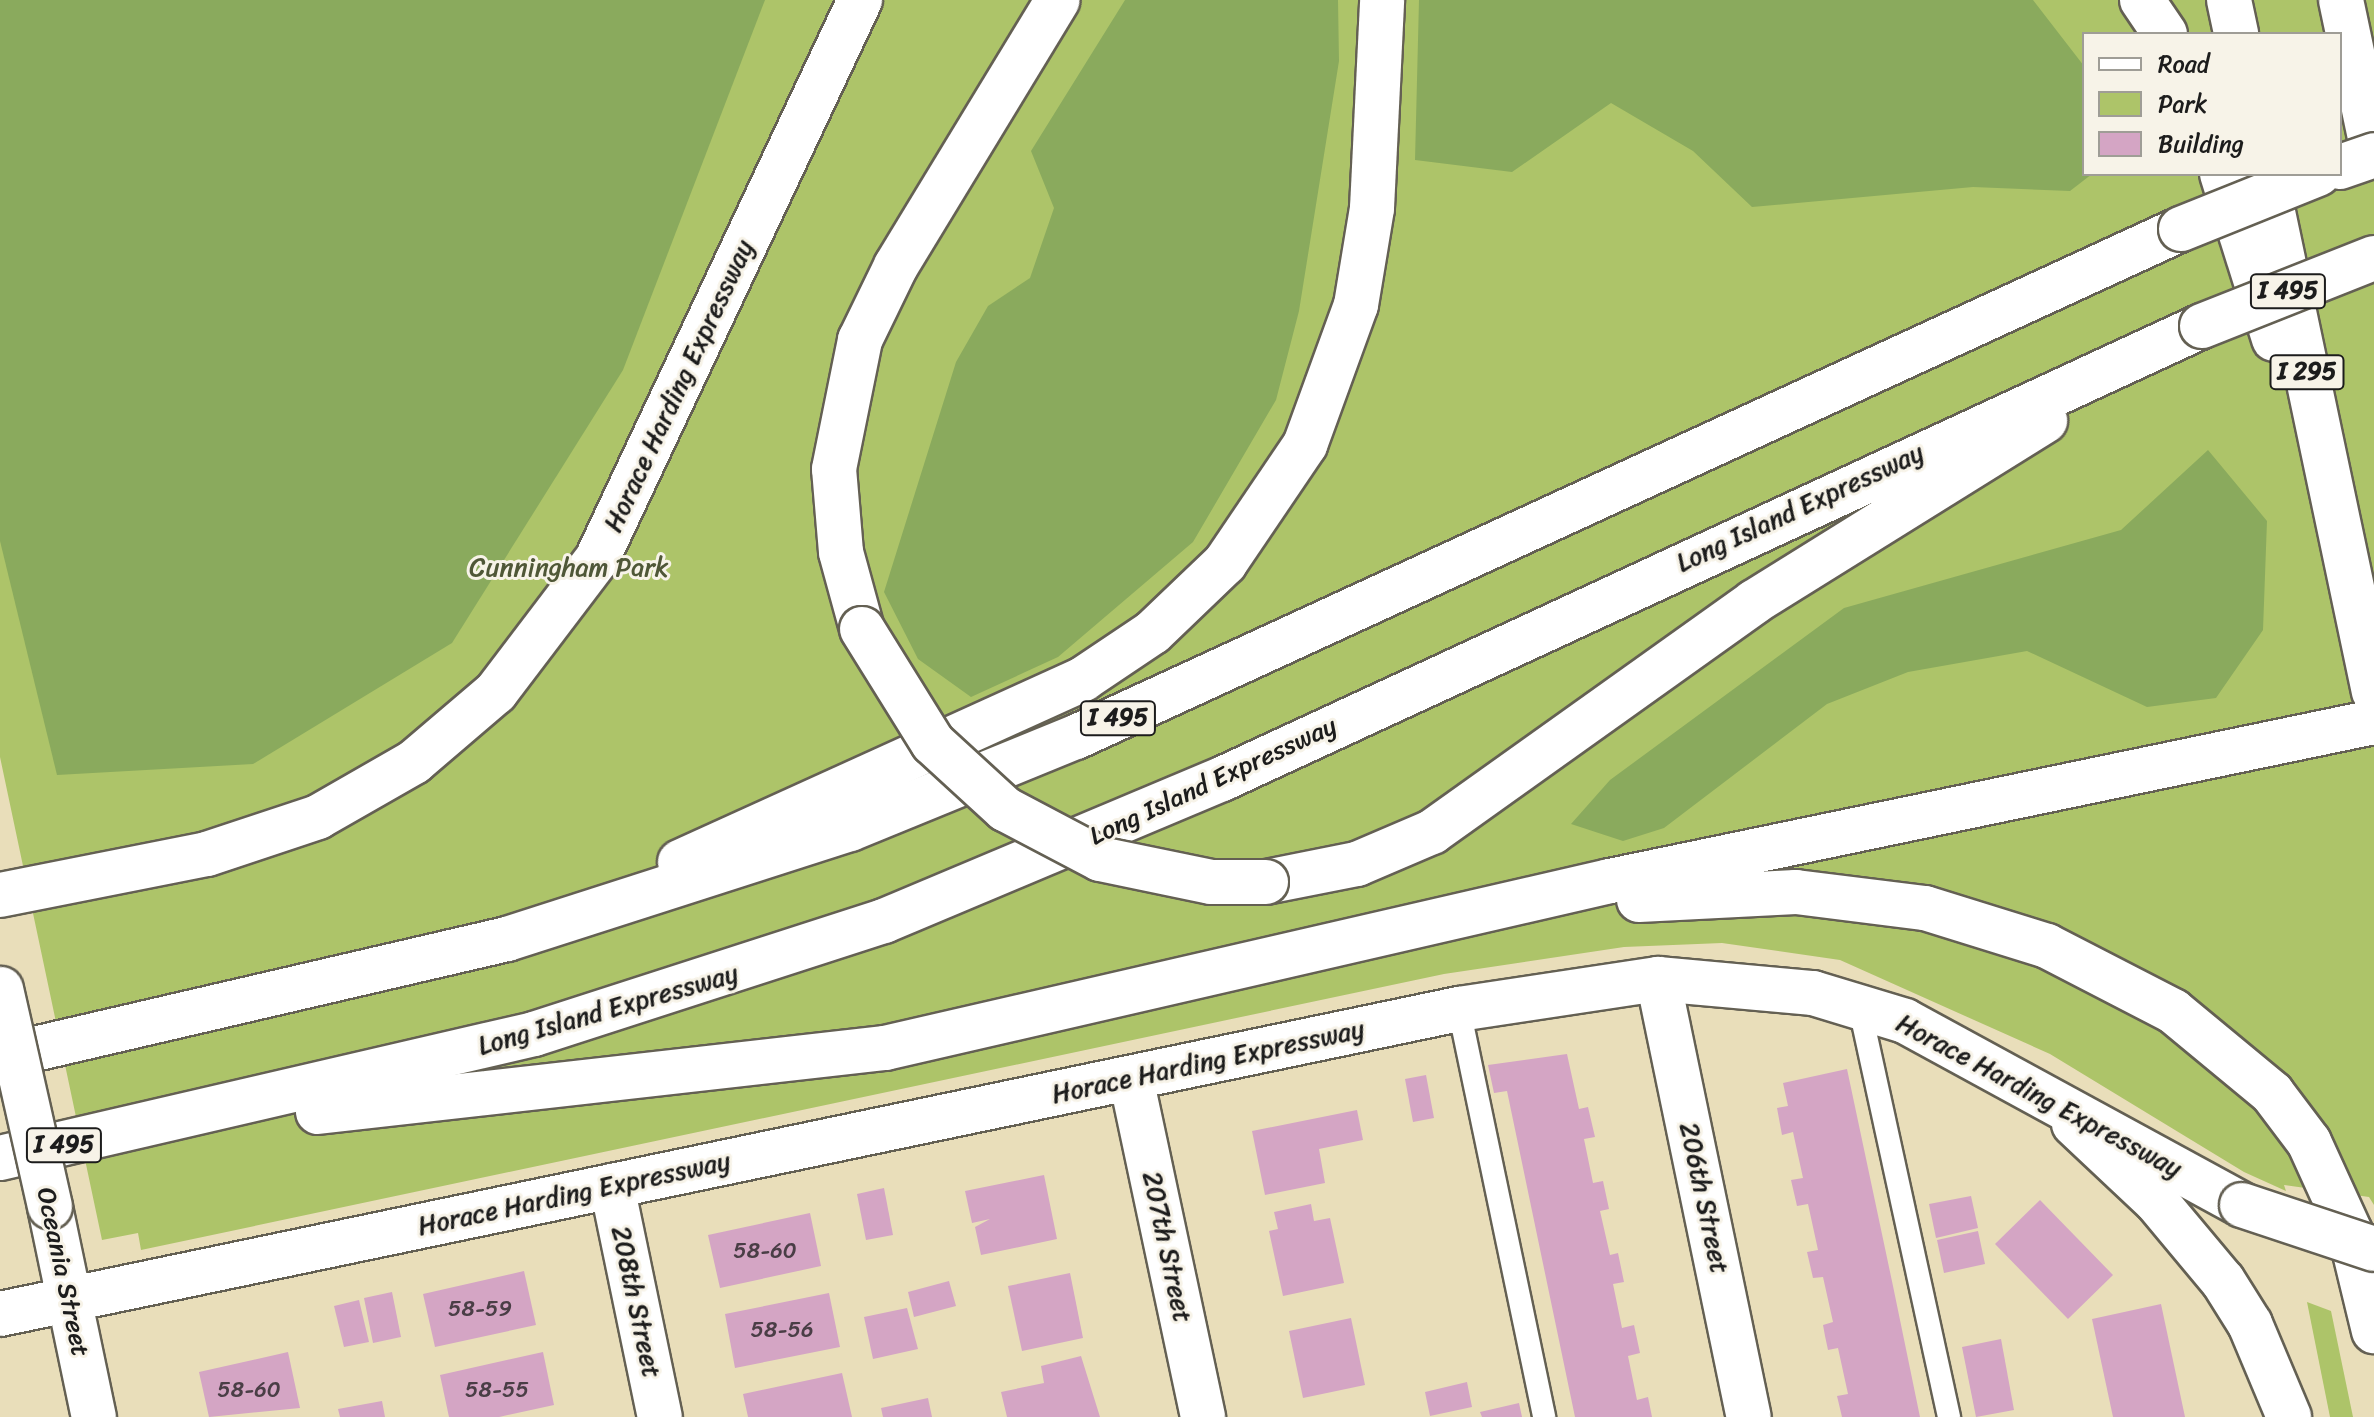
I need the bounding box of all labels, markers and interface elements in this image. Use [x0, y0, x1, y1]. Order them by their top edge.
legend [2082, 32, 2342, 176]
text: Road [2158, 43, 2209, 85]
text: Park [2158, 83, 2207, 125]
text: Building [2158, 123, 2244, 165]
street label: Horace Harding Expressway [598, 235, 760, 537]
road number: I 495 [2248, 271, 2328, 311]
road number: I 295 [2269, 352, 2345, 392]
street label: Long Island Expressway [1671, 437, 1929, 579]
park label: Cunningham Park [469, 552, 669, 584]
road number: I 495 [1078, 698, 1158, 738]
street label: Long Island Expressway [1084, 710, 1342, 852]
street label: Long Island Expressway [474, 958, 742, 1062]
street label: Horace Harding Expressway [1891, 1007, 2187, 1185]
street label: Horace Harding Expressway [1049, 1014, 1367, 1110]
street label: 206th Street [1673, 1120, 1735, 1276]
road number: I 495 [24, 1125, 104, 1165]
street label: Horace Harding Expressway [415, 1146, 733, 1242]
street label: 207th Street [1136, 1169, 1198, 1325]
street label: Oceania Street [30, 1184, 96, 1360]
street label: 208th Street [605, 1223, 667, 1381]
house number: 58-60 [733, 1238, 797, 1264]
house number: 58-59 [448, 1296, 512, 1322]
house number: 58-56 [751, 1317, 813, 1343]
house number: 58-60 [217, 1377, 281, 1403]
house number: 58-55 [465, 1377, 529, 1403]

